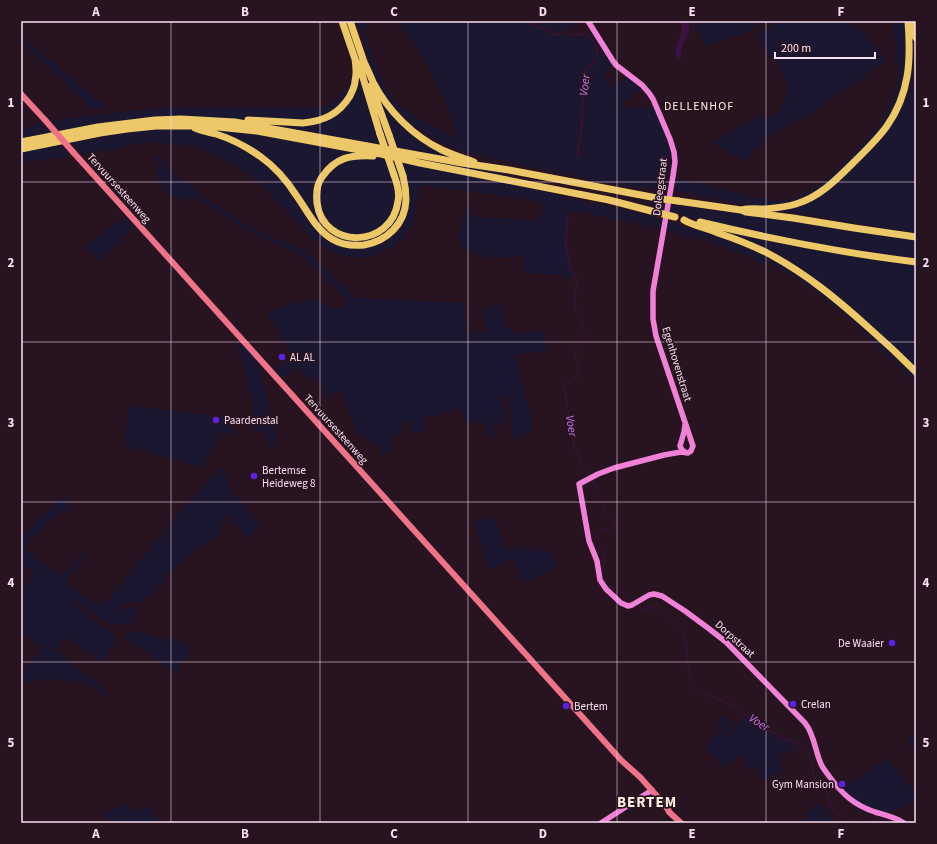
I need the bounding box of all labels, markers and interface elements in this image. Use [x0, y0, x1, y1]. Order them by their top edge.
text: A [91, 3, 100, 21]
text: B [241, 3, 249, 21]
text: C [390, 3, 398, 21]
text: D [539, 3, 547, 21]
text: E [688, 3, 696, 21]
text: F [838, 3, 845, 21]
scale bar [775, 34, 875, 60]
text: 200 m [781, 40, 811, 57]
water label: Voer [575, 72, 595, 97]
text: 1 [8, 94, 15, 112]
text: 1 [923, 94, 930, 112]
district label: DELLENHOF [664, 98, 734, 115]
street label: Tervuursesteenweg [84, 150, 155, 227]
street label: Doleegstraat [649, 157, 671, 217]
text: 2 [8, 254, 15, 272]
text: 2 [923, 254, 930, 272]
street label: Egenhovenstraat [659, 325, 696, 403]
place label: AL AL [290, 350, 315, 365]
marker: AL AL [277, 352, 287, 362]
street label: Tervuursesteenweg [301, 391, 372, 468]
place label: Paardenstal [224, 413, 279, 428]
text: 3 [8, 414, 15, 432]
water label: Voer [561, 414, 581, 439]
text: 3 [923, 414, 930, 432]
marker: Paardenstal [211, 415, 221, 425]
place label: Bertemse Heideweg 8 [262, 463, 316, 491]
marker: Bertemse Heideweg 8 [249, 471, 259, 481]
text: 4 [8, 574, 15, 592]
text: 4 [923, 574, 930, 592]
street label: Dorpstraat [712, 617, 758, 661]
place label: De Waaier [838, 636, 884, 651]
marker: De Waaier [887, 638, 897, 648]
place label: Crelan [801, 697, 831, 712]
place label: Bertem [574, 699, 608, 714]
marker: Crelan [788, 699, 798, 709]
marker: Bertem [561, 701, 571, 711]
water label: Voer [745, 710, 773, 737]
text: 5 [8, 734, 15, 752]
text: 5 [923, 734, 930, 752]
place label: Gym Mansion [772, 777, 834, 792]
marker: Gym Mansion [837, 779, 847, 789]
district label: BERTEM [617, 792, 677, 813]
text: A [91, 825, 100, 843]
text: B [241, 825, 249, 843]
text: C [390, 825, 398, 843]
text: D [539, 825, 547, 843]
text: E [688, 825, 696, 843]
text: F [838, 825, 845, 843]

